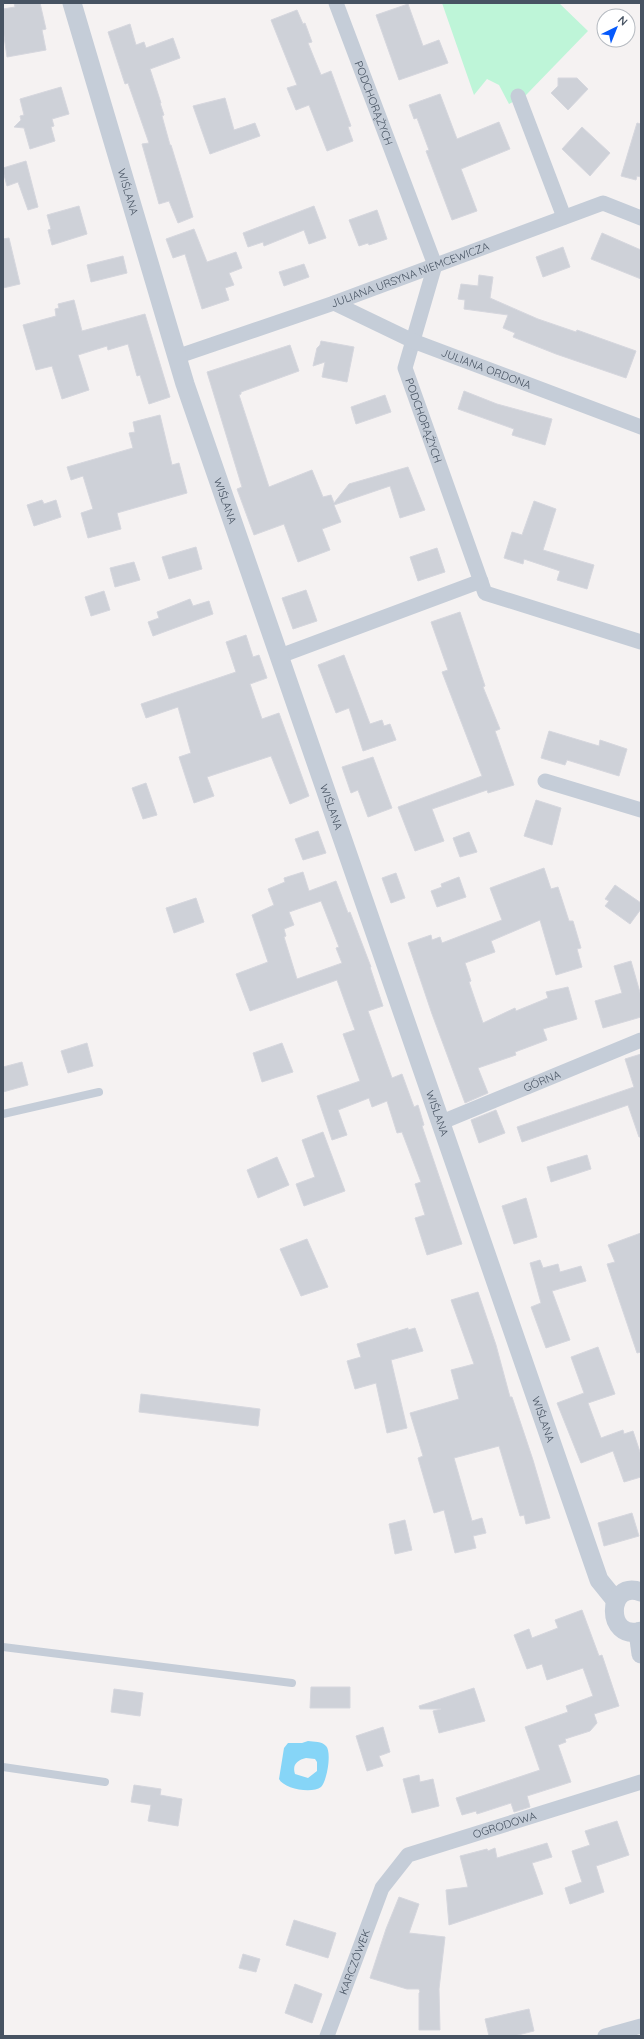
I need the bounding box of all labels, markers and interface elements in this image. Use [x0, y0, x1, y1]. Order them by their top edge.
north arrow [596, 8, 636, 48]
text: N [615, 13, 631, 29]
street label: PODCHORĄŻYCH [352, 59, 396, 147]
street label: WIŚLANA [115, 167, 142, 217]
street label: JULIANA URSYNA NIEMCEWICZA [329, 239, 491, 311]
street label: JULIANA ORDONA [439, 345, 533, 392]
street label: PODCHORĄŻYCH [402, 376, 445, 465]
street label: WIŚLANA [211, 476, 240, 526]
street label: WIŚLANA [317, 782, 346, 832]
street label: GÓRNA [521, 1067, 562, 1095]
street label: WIŚLANA [423, 1088, 452, 1138]
street label: WIŚLANA [529, 1394, 558, 1444]
street label: OGRODOWA [471, 1808, 538, 1841]
street label: KARCZÓWEK [336, 1927, 373, 1997]

